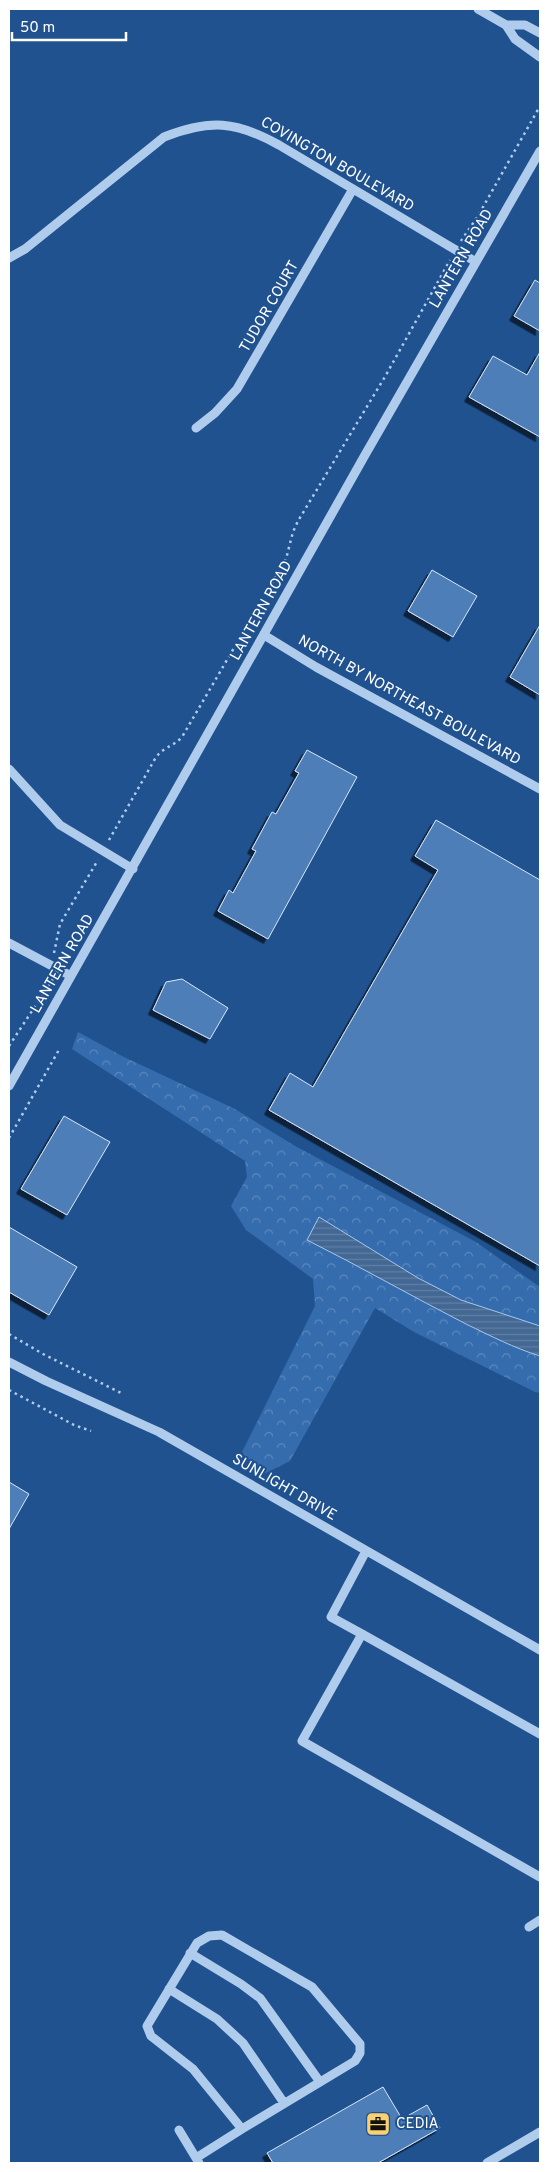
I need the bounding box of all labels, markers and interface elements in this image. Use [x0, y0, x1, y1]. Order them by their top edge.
scale bar [12, 10, 126, 42]
text: 50 m [20, 19, 55, 38]
street label: COVINGTON BOULEVARD [257, 113, 417, 217]
street label: LANTERN ROAD [426, 206, 498, 312]
street label: TUDOR COURT [236, 258, 304, 356]
street label: LANTERN ROAD [227, 558, 297, 664]
street label: NORTH BY NORTHEAST BOULEVARD [294, 632, 524, 770]
street label: LANTERN ROAD [27, 911, 99, 1017]
street label: SUNLIGHT DRIVE [228, 1450, 340, 1526]
office icon: CEDIA [365, 2111, 391, 2137]
place label: CEDIA [396, 2115, 439, 2134]

